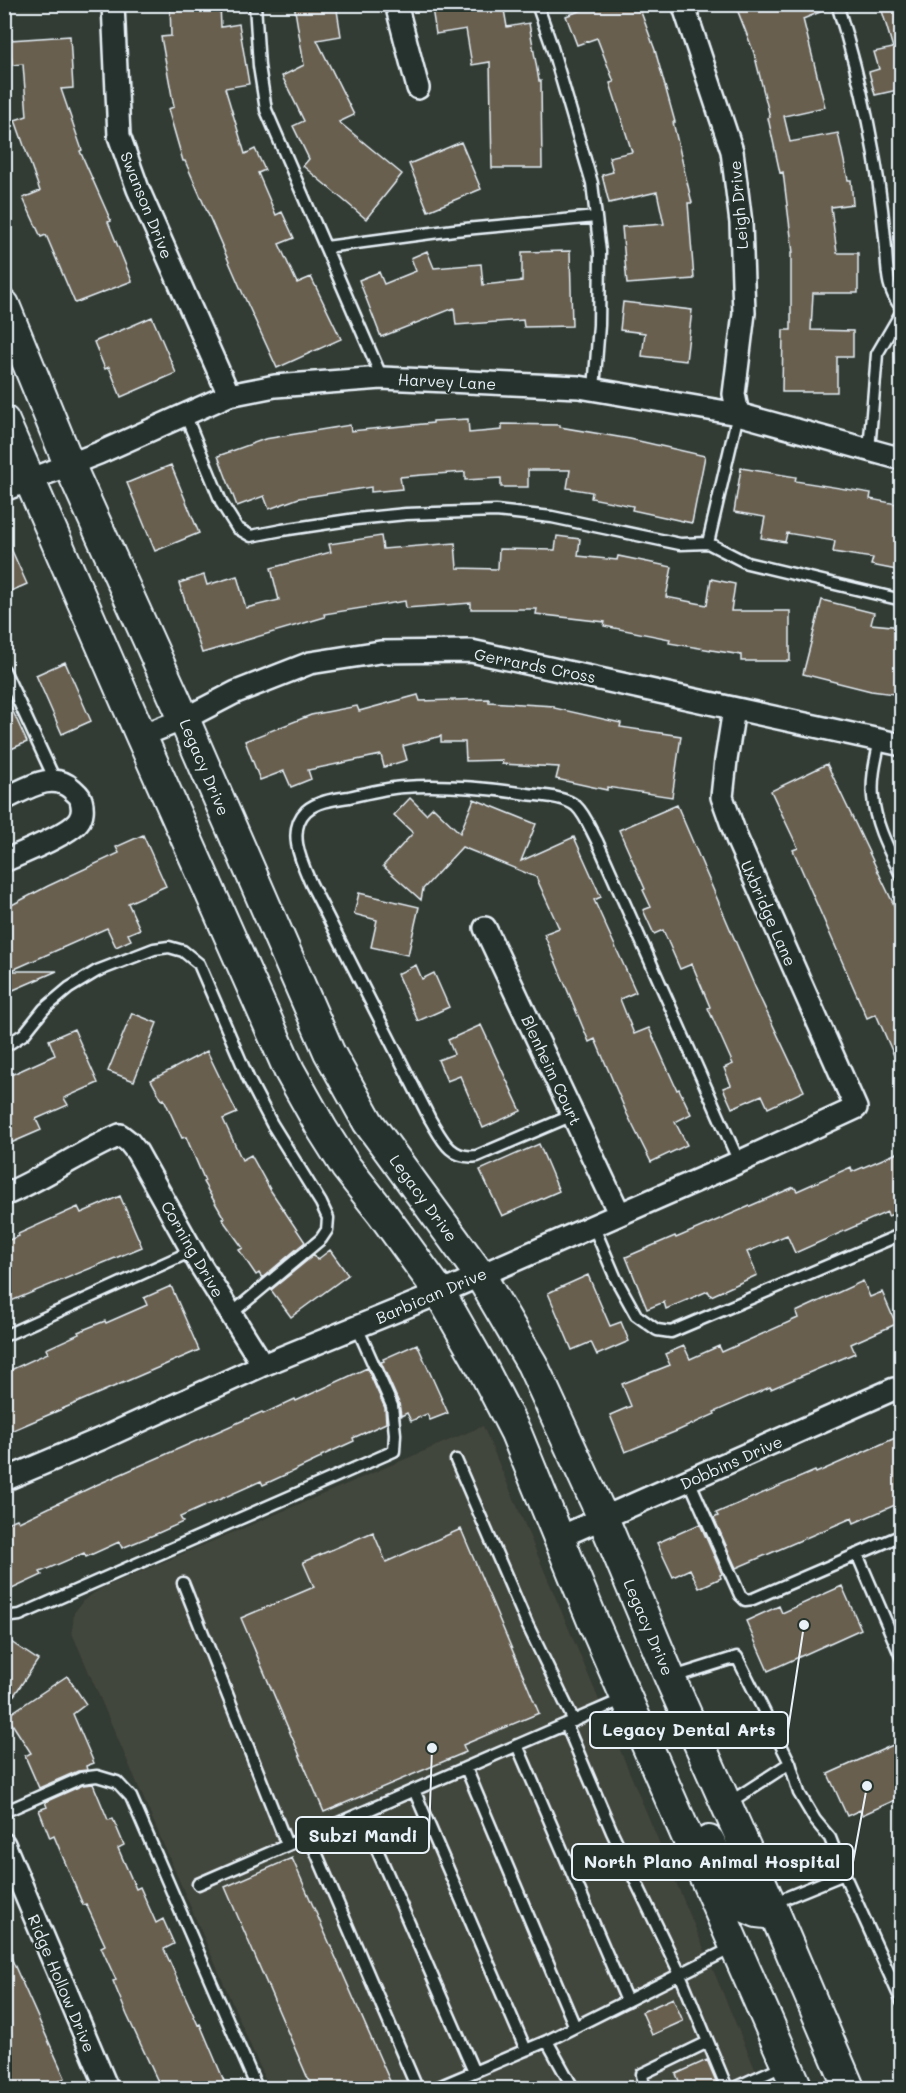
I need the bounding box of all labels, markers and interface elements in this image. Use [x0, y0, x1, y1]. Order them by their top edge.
street label: Swanson Drive [116, 148, 178, 262]
street label: Leigh Drive [724, 160, 752, 250]
street label: Harvey Lane [397, 368, 497, 394]
street label: Gerrards Cross [472, 643, 598, 687]
street label: Legacy Drive [175, 716, 235, 818]
street label: Uxbridge Lane [736, 857, 802, 969]
street label: Blenheim Court [517, 1012, 587, 1128]
street label: Legacy Drive [385, 1150, 463, 1246]
street label: Corning Drive [157, 1197, 229, 1301]
street label: Barbican Drive [372, 1262, 490, 1328]
street label: Dobbins Drive [677, 1430, 785, 1494]
street label: Legacy Drive [619, 1576, 679, 1678]
callout: Legacy Dental Arts [590, 1712, 788, 1748]
text: Legacy Dental Arts [602, 1717, 776, 1741]
callout: Subzi Mandi [296, 1817, 429, 1853]
text: Subzi Mandi [308, 1823, 418, 1847]
callout: North Plano Animal Hospital [572, 1844, 853, 1880]
text: North Plano Animal Hospital [584, 1849, 840, 1873]
street label: Ridge Hollow Drive [23, 1911, 101, 2055]

